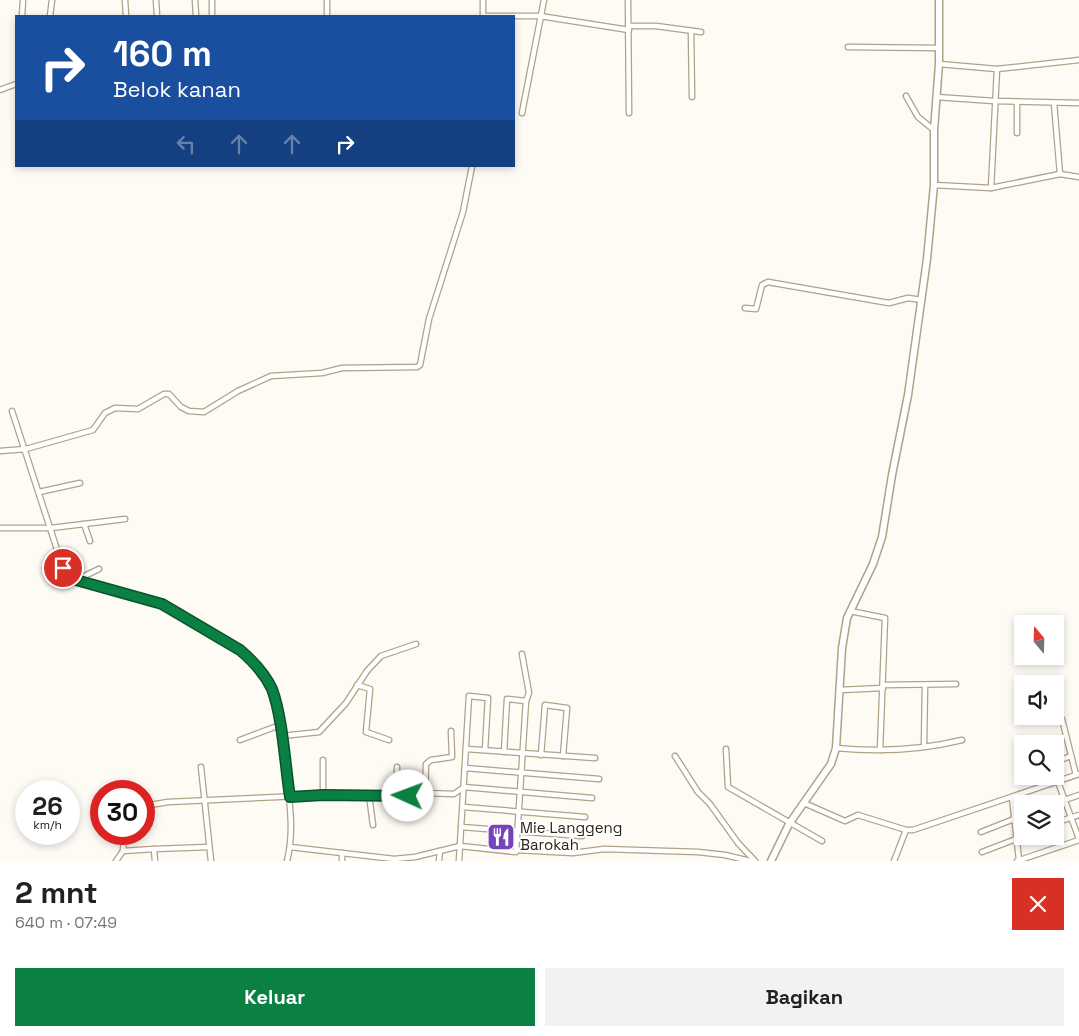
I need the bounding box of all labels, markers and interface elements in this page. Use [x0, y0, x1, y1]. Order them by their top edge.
text: 160 m [113, 32, 212, 76]
icon: right [30, 35, 95, 100]
text: Belok kanan [113, 75, 241, 103]
icon: left [172, 130, 200, 158]
icon: ahead [225, 130, 253, 158]
icon: ahead [278, 130, 306, 158]
icon: right [331, 130, 359, 158]
pin [42, 547, 84, 589]
icon: arrive [49, 554, 77, 582]
north arrow [1014, 615, 1064, 665]
map controls [1014, 615, 1064, 845]
button: sound [1014, 675, 1064, 725]
button: search [1014, 735, 1064, 785]
position arrow [381, 769, 433, 821]
speed limit sign: 30 [90, 780, 155, 845]
text: 26 [32, 790, 63, 822]
button: layers [1014, 795, 1064, 845]
text: km/h [33, 817, 62, 833]
place label: Mie Langgeng Barokah [520, 818, 622, 854]
restaurant icon: Mie Langgeng Barokah [486, 822, 516, 852]
text: 2 mnt [15, 873, 98, 912]
button: close [1012, 878, 1064, 930]
text: 640 m · 07:49 [15, 912, 117, 933]
button: Keluar [15, 968, 535, 1026]
button: Bagikan [545, 968, 1064, 1026]

